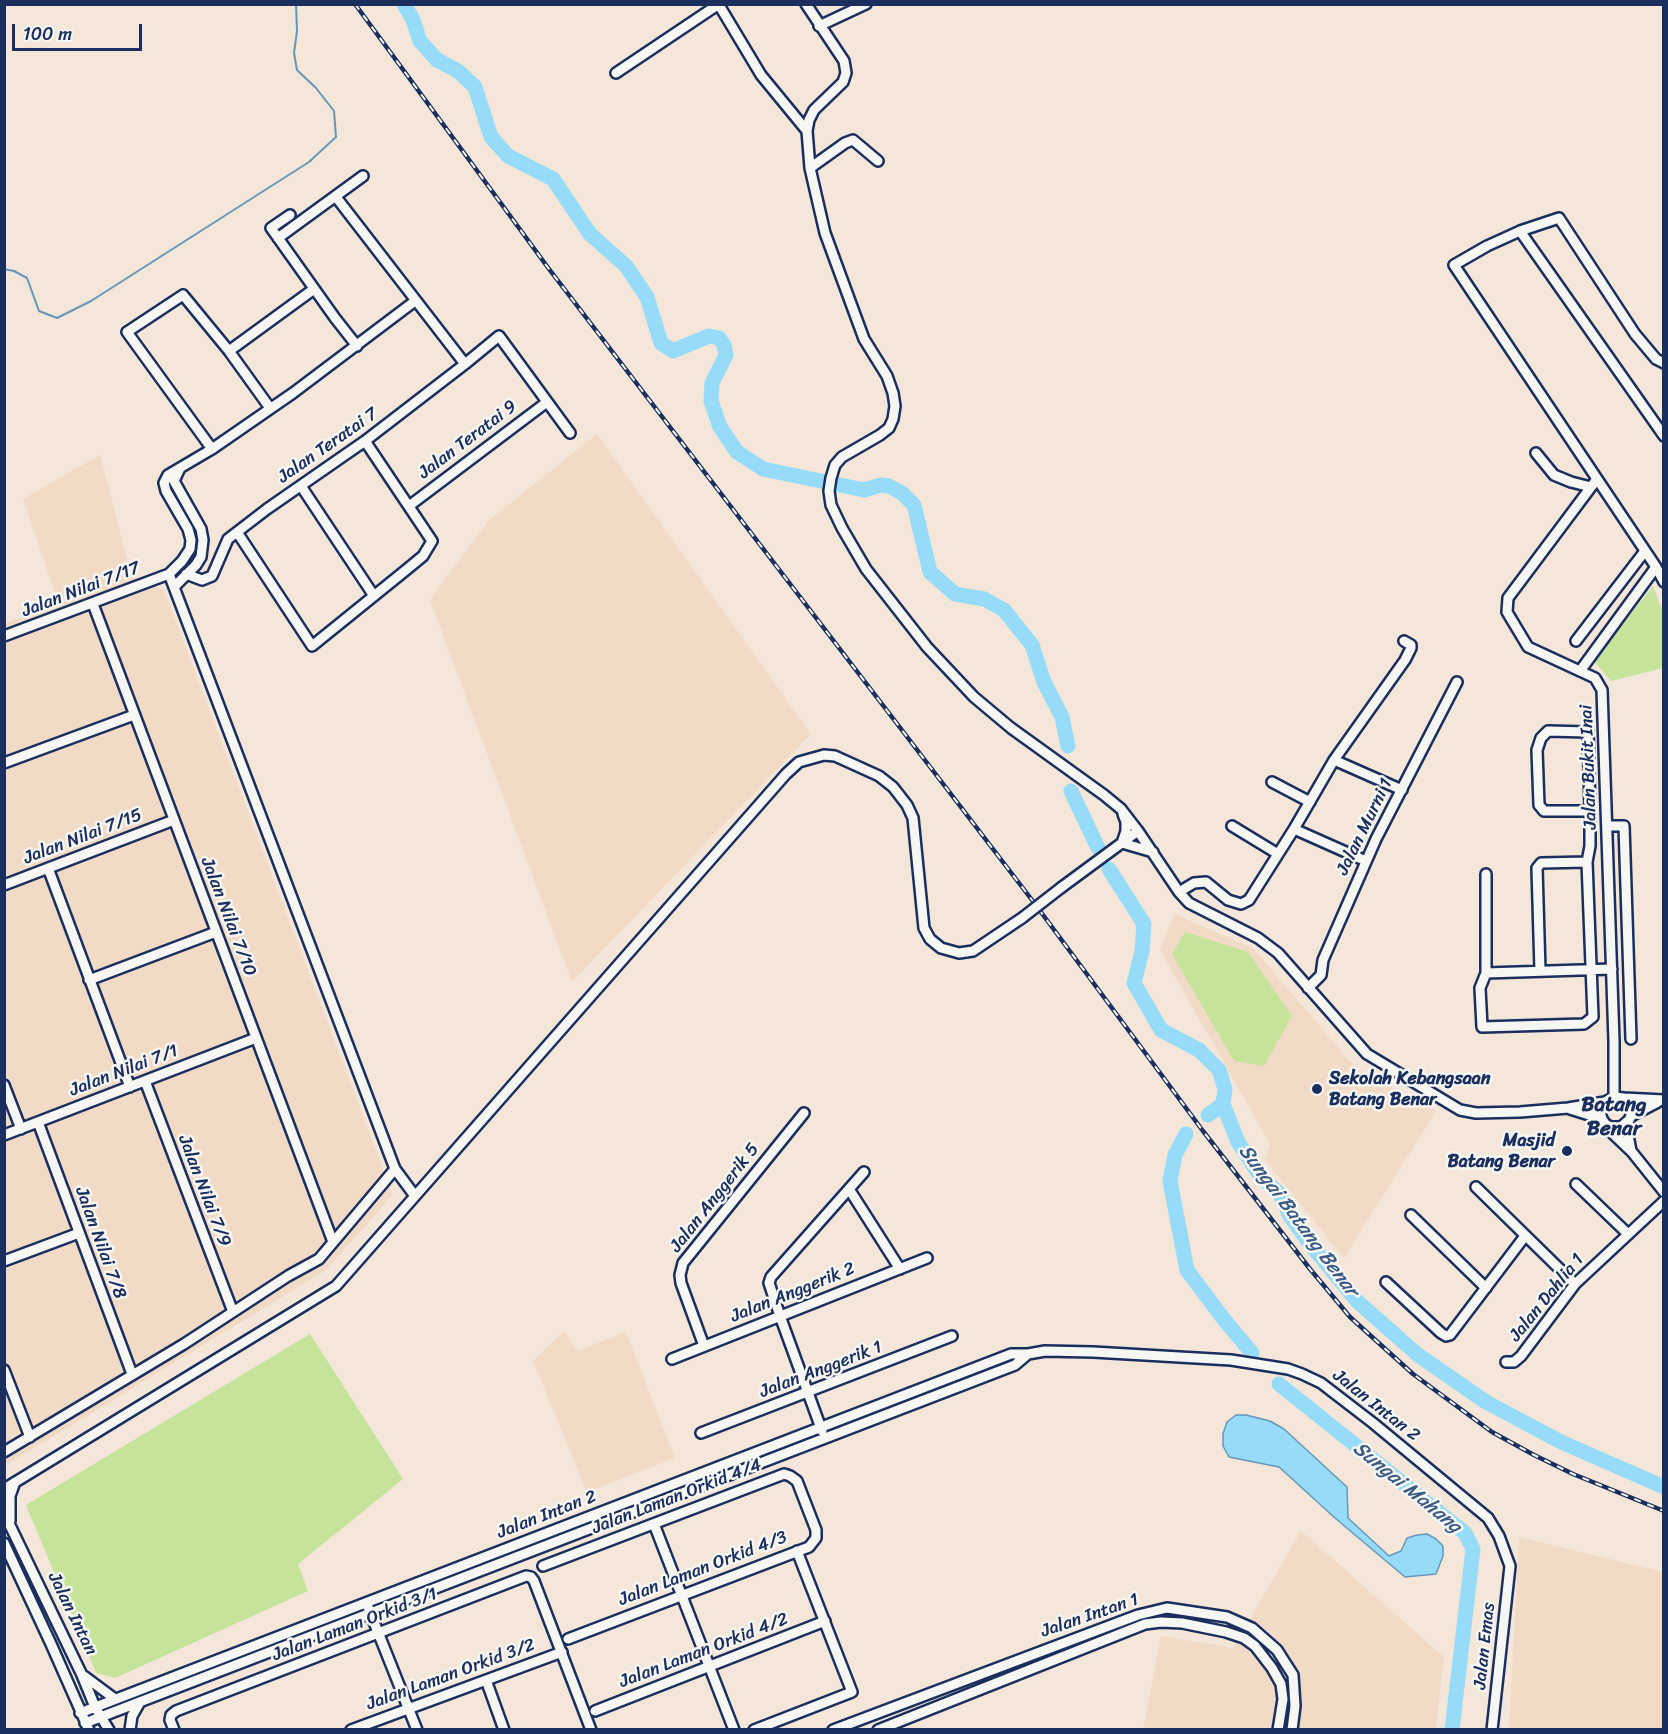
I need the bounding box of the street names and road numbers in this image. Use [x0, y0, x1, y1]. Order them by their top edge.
street label: Jalan Teratai 9 [415, 396, 521, 484]
street label: Jalan Teratai 7 [274, 404, 382, 488]
street label: Jalan Nilai 7/17 [19, 558, 143, 622]
street label: Jalan Bukit Inai [1576, 704, 1602, 830]
street label: Jalan Murni 1 [1332, 775, 1398, 879]
street label: Jalan Nilai 7/15 [21, 804, 145, 870]
street label: Jalan Nilai 7/10 [195, 855, 261, 979]
street label: Jalan Nilai 7/1 [67, 1040, 181, 1102]
street label: Jalan Nilai 7/9 [173, 1132, 235, 1250]
street label: Jalan Anggerik 5 [666, 1139, 764, 1257]
street label: Jalan Nilai 7/8 [70, 1184, 130, 1302]
street label: Jalan Dahlia 1 [1505, 1250, 1589, 1346]
street label: Jalan Anggerik 2 [728, 1258, 858, 1328]
street label: Jalan Anggerik 1 [757, 1337, 885, 1403]
street label: Jalan Intan 2 [1328, 1365, 1424, 1447]
street label: Jalan Laman Orkid 4/4 [589, 1455, 765, 1539]
street label: Jalan Intan 2 [494, 1486, 600, 1544]
street label: Jalan Laman Orkid 4/3 [616, 1527, 790, 1611]
street label: Jalan Intan [43, 1569, 101, 1659]
street label: Jalan Laman Orkid 3/1 [269, 1584, 441, 1666]
street label: Jalan Intan 1 [1038, 1589, 1142, 1643]
street label: Jalan Emas [1470, 1602, 1500, 1690]
street label: Jalan Laman Orkid 4/2 [617, 1609, 791, 1693]
street label: Jalan Laman Orkid 3/2 [364, 1634, 538, 1716]

